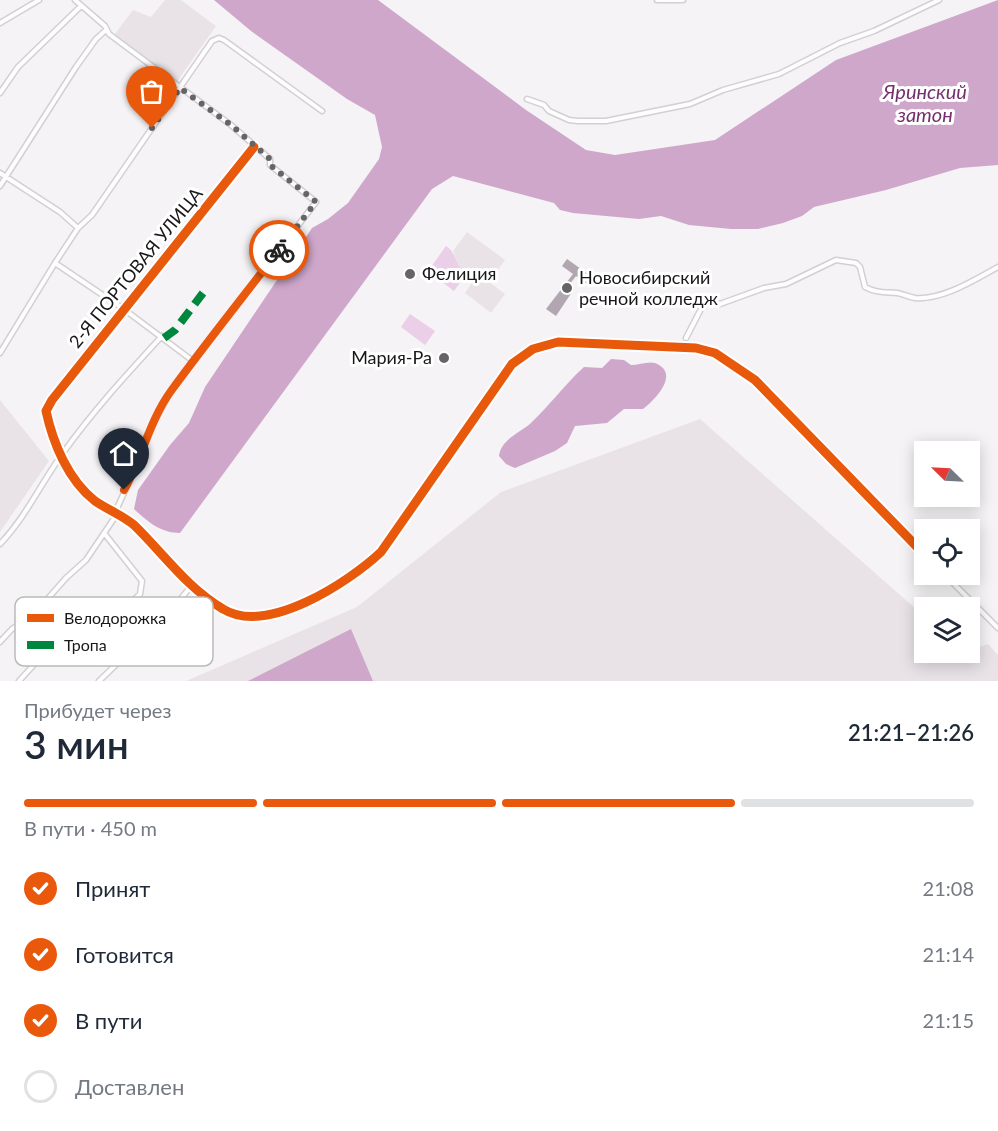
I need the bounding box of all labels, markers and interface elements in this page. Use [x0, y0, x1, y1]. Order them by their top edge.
pin [126, 66, 177, 128]
icon: bag [135, 75, 168, 108]
water label: Яринский затон [882, 79, 967, 126]
street label: 2-Я ПОРТОВАЯ УЛИЦА [64, 182, 207, 352]
courier [249, 220, 309, 280]
icon: bike [263, 234, 296, 267]
place label: Фелиция [422, 262, 496, 284]
place label: Новосибирский речной колледж [579, 266, 718, 309]
marker: Фелиция [403, 267, 417, 281]
marker: Новосибирский речной колледж [560, 281, 574, 295]
place label: Мария-Ра [351, 346, 432, 368]
marker: Мария-Ра [437, 351, 451, 365]
pin [98, 428, 149, 490]
icon: home [107, 437, 140, 470]
north arrow [914, 441, 980, 507]
map controls [914, 441, 980, 663]
button: locate [914, 519, 980, 585]
legend [15, 597, 213, 666]
button: layers [914, 597, 980, 663]
text: Велодорожка [64, 608, 166, 627]
text: Тропа [64, 635, 107, 654]
text: Прибудет через [24, 698, 171, 722]
text: 21:21–21:26 [848, 719, 974, 746]
text: 3 мин [24, 721, 129, 767]
text: В пути · 450 m [24, 816, 157, 840]
icon: check [24, 872, 57, 905]
text: Принят [75, 875, 150, 902]
text: 21:08 [923, 876, 974, 900]
icon: check [24, 938, 57, 971]
text: Готовится [75, 941, 174, 968]
text: 21:14 [923, 942, 974, 966]
icon: check [24, 1004, 57, 1037]
text: В пути [75, 1007, 142, 1034]
text: 21:15 [923, 1008, 974, 1032]
text: Доставлен [75, 1073, 184, 1100]

